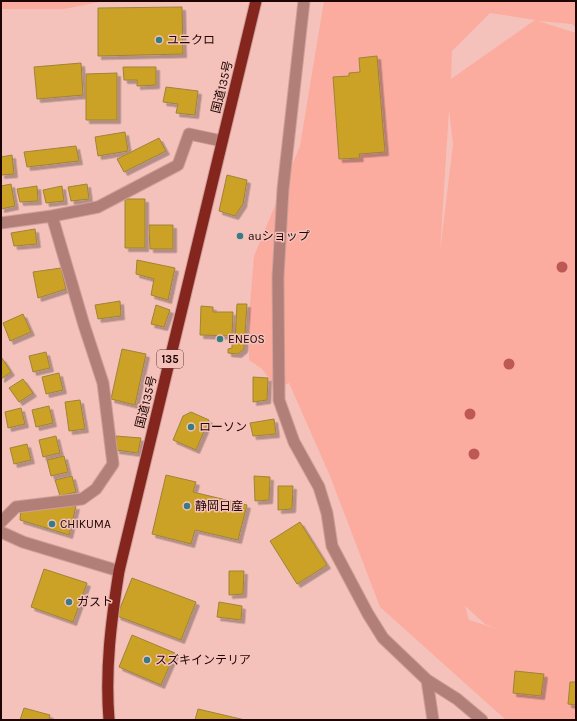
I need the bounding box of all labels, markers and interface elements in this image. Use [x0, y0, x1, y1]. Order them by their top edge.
place label: ユニクロ [167, 33, 215, 47]
marker: ユニクロ [154, 35, 164, 45]
street label: 国道135号 [209, 59, 235, 115]
place label: auショップ [248, 229, 310, 243]
marker: auショップ [235, 231, 245, 241]
place label: ENEOS [228, 332, 265, 346]
marker: ENEOS [215, 334, 225, 344]
road number: 135 [157, 350, 183, 368]
street label: 国道135号 [133, 374, 159, 430]
place label: ローソン [199, 420, 247, 434]
marker: ローソン [186, 422, 196, 432]
place label: 静岡日産 [195, 499, 243, 513]
marker: 静岡日産 [182, 501, 192, 511]
place label: CHIKUMA [60, 517, 111, 531]
marker: CHIKUMA [47, 519, 57, 529]
place label: ガスト [77, 595, 113, 609]
marker: ガスト [64, 597, 74, 607]
place label: スズキインテリア [155, 653, 251, 667]
marker: スズキインテリア [142, 655, 152, 665]

